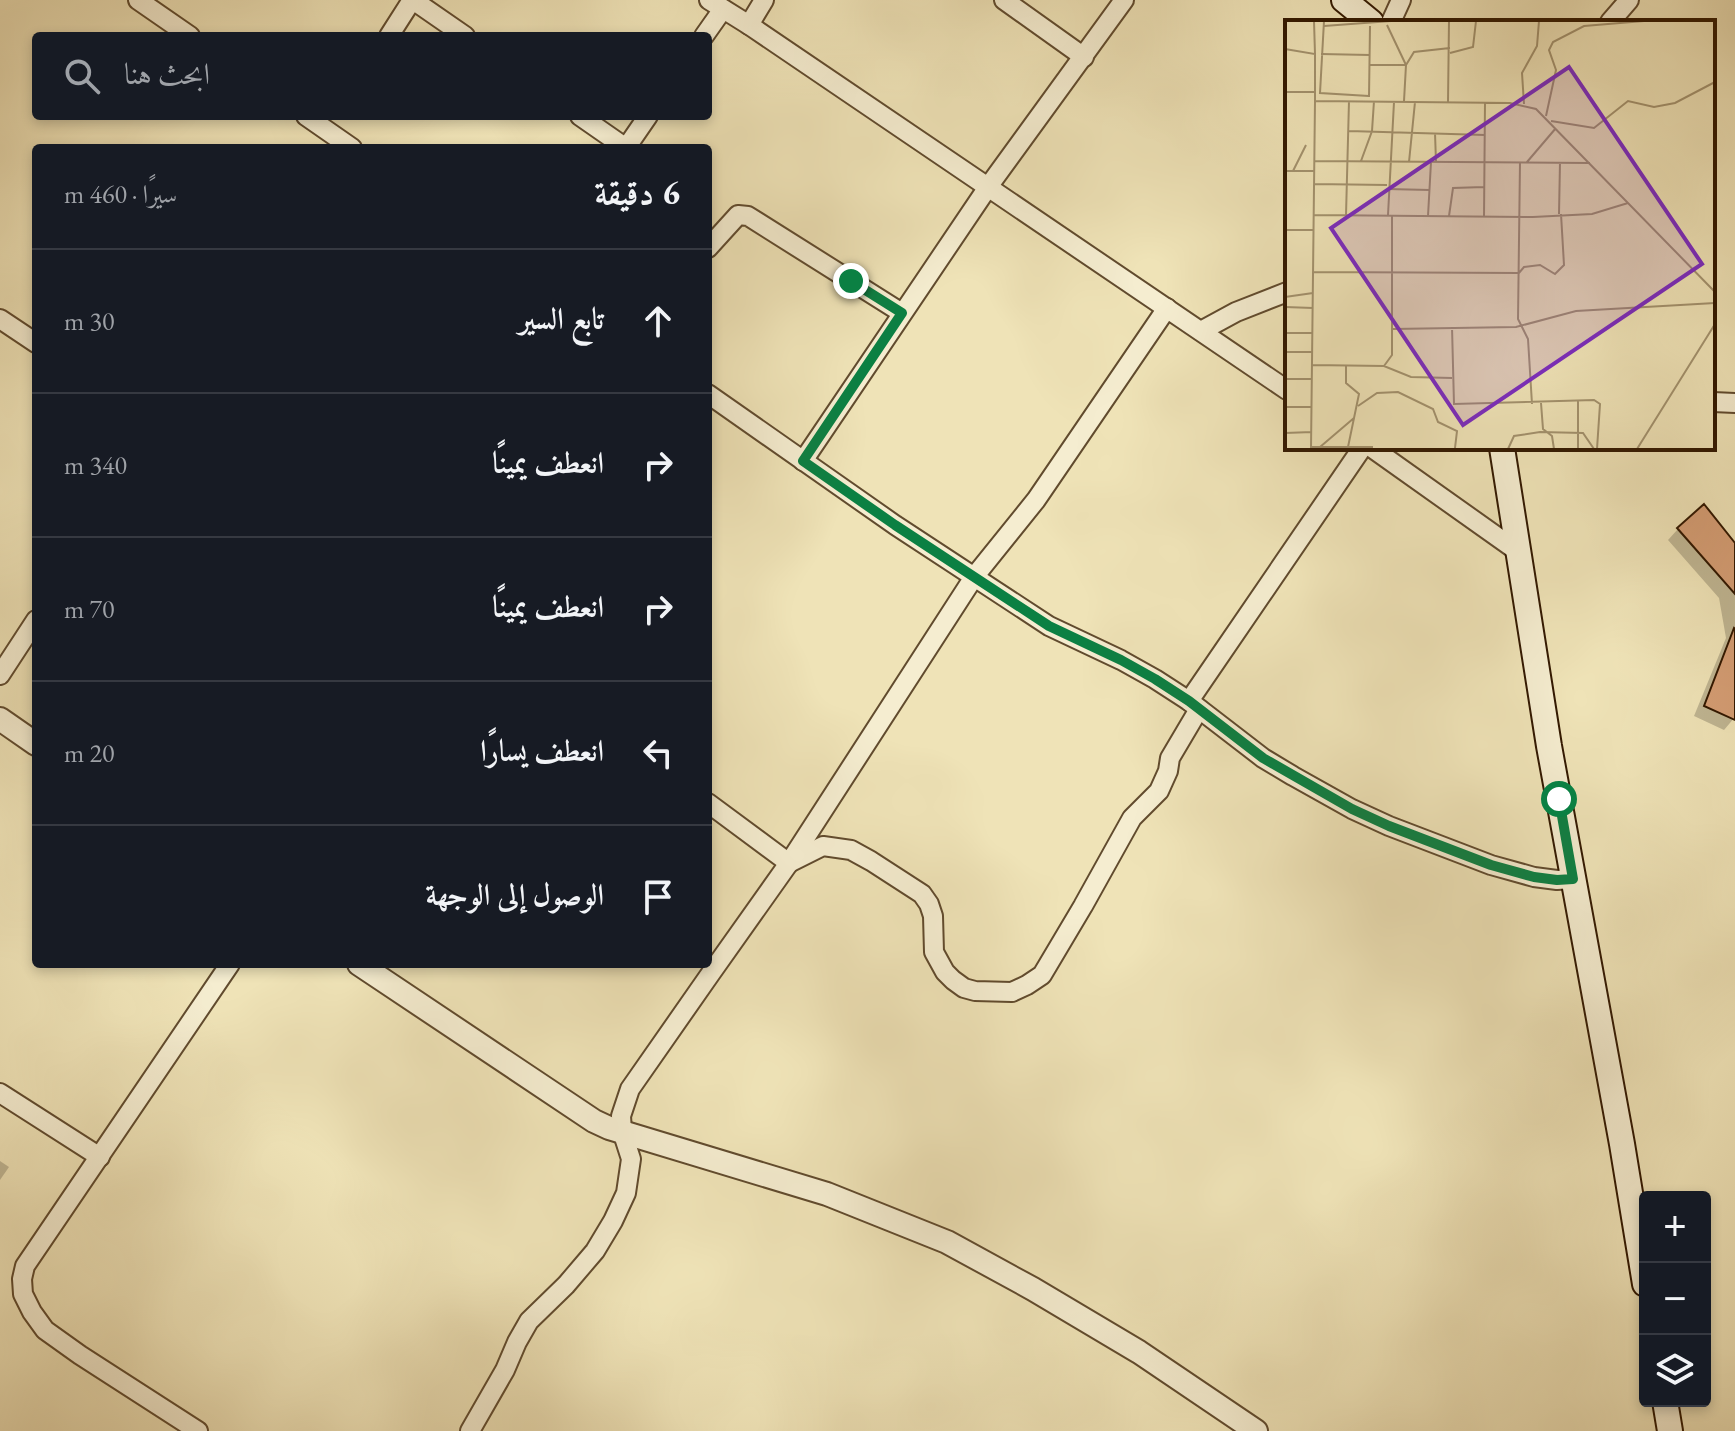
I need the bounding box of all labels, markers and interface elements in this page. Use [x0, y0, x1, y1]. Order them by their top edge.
inset map [1285, 20, 1715, 450]
search box [32, 32, 712, 120]
icon: search [60, 54, 104, 98]
text: ابحث هنا [124, 54, 210, 93]
text: 6 دقيقة [595, 170, 680, 214]
text: سيرًا · 460 m [64, 177, 177, 211]
route end [833, 263, 869, 299]
text: تابع السير [519, 299, 604, 338]
icon: ahead [636, 299, 680, 343]
text: 30 m [64, 304, 114, 338]
text: انعطف يمينًا [492, 443, 604, 482]
icon: right [636, 443, 680, 487]
text: 340 m [64, 448, 127, 482]
text: انعطف يمينًا [492, 587, 604, 626]
icon: right [636, 587, 680, 631]
text: 70 m [64, 592, 114, 626]
text: انعطف يسارًا [480, 731, 604, 770]
icon: left [636, 731, 680, 775]
text: 20 m [64, 736, 114, 770]
route start [1541, 781, 1577, 817]
text: الوصول إلى الوجهة [425, 875, 604, 914]
icon: arrive [636, 875, 680, 919]
map controls [1639, 1191, 1711, 1407]
button: + [1639, 1191, 1711, 1263]
button: − [1639, 1263, 1711, 1335]
button: layers [1639, 1335, 1711, 1407]

